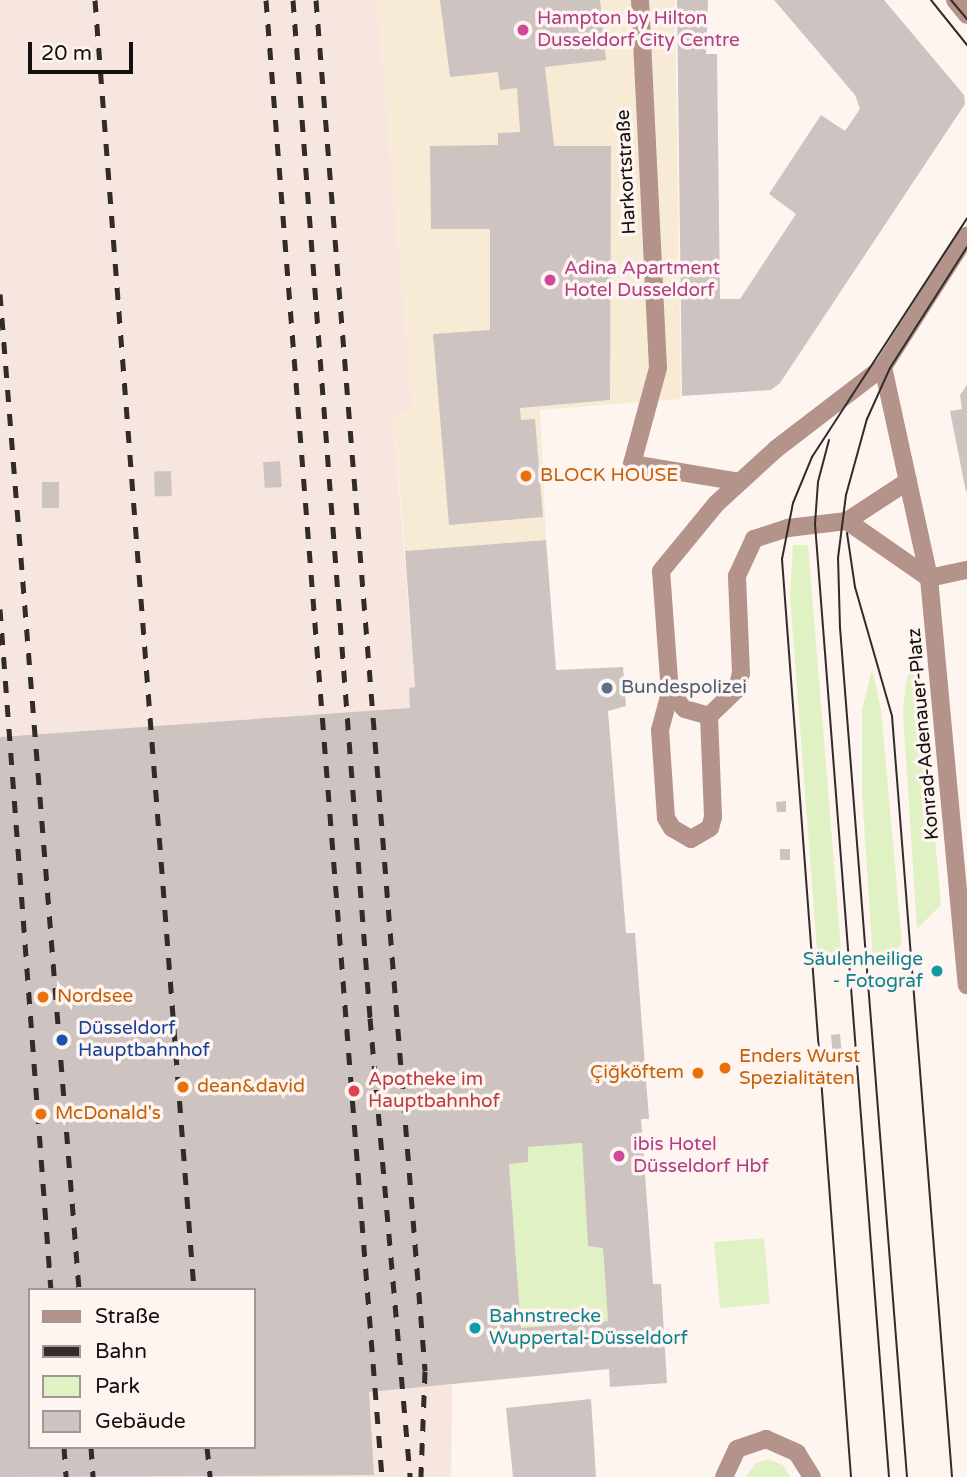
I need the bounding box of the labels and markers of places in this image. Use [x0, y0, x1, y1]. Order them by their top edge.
place label: Hampton by Hilton Dusseldorf City Centre [537, 8, 740, 52]
marker: Hampton by Hilton Dusseldorf City Centre [515, 22, 531, 38]
place label: Adina Apartment Hotel Dusseldorf [564, 258, 720, 302]
marker: Adina Apartment Hotel Dusseldorf [542, 272, 558, 288]
place label: BLOCK HOUSE [540, 465, 678, 487]
marker: BLOCK HOUSE [518, 468, 534, 484]
place label: Bundespolizei [621, 677, 747, 699]
marker: Bundespolizei [599, 680, 615, 696]
place label: Säulenheilige - Fotograf [803, 949, 923, 993]
marker: Säulenheilige - Fotograf [929, 963, 945, 979]
place label: Nordsee [57, 986, 133, 1008]
marker: Nordsee [35, 989, 51, 1005]
place label: Düsseldorf Hauptbahnhof [78, 1018, 210, 1062]
marker: Düsseldorf Hauptbahnhof [52, 1030, 72, 1050]
place label: Enders Wurst Spezialitäten [739, 1046, 860, 1090]
marker: Enders Wurst Spezialitäten [717, 1060, 733, 1076]
place label: Çiğköftem [590, 1062, 684, 1084]
marker: Çiğköftem [690, 1065, 706, 1081]
place label: Apotheke im Hauptbahnhof [368, 1069, 500, 1113]
place label: dean&david [197, 1076, 305, 1098]
marker: dean&david [175, 1079, 191, 1095]
marker: Apotheke im Hauptbahnhof [346, 1083, 362, 1099]
place label: McDonald's [55, 1103, 161, 1125]
marker: McDonald's [33, 1106, 49, 1122]
place label: ibis Hotel Düsseldorf Hbf [633, 1134, 769, 1178]
marker: ibis Hotel Düsseldorf Hbf [611, 1148, 627, 1164]
place label: Bahnstrecke Wuppertal-Düsseldorf [489, 1306, 688, 1350]
marker: Bahnstrecke Wuppertal-Düsseldorf [467, 1320, 483, 1336]

